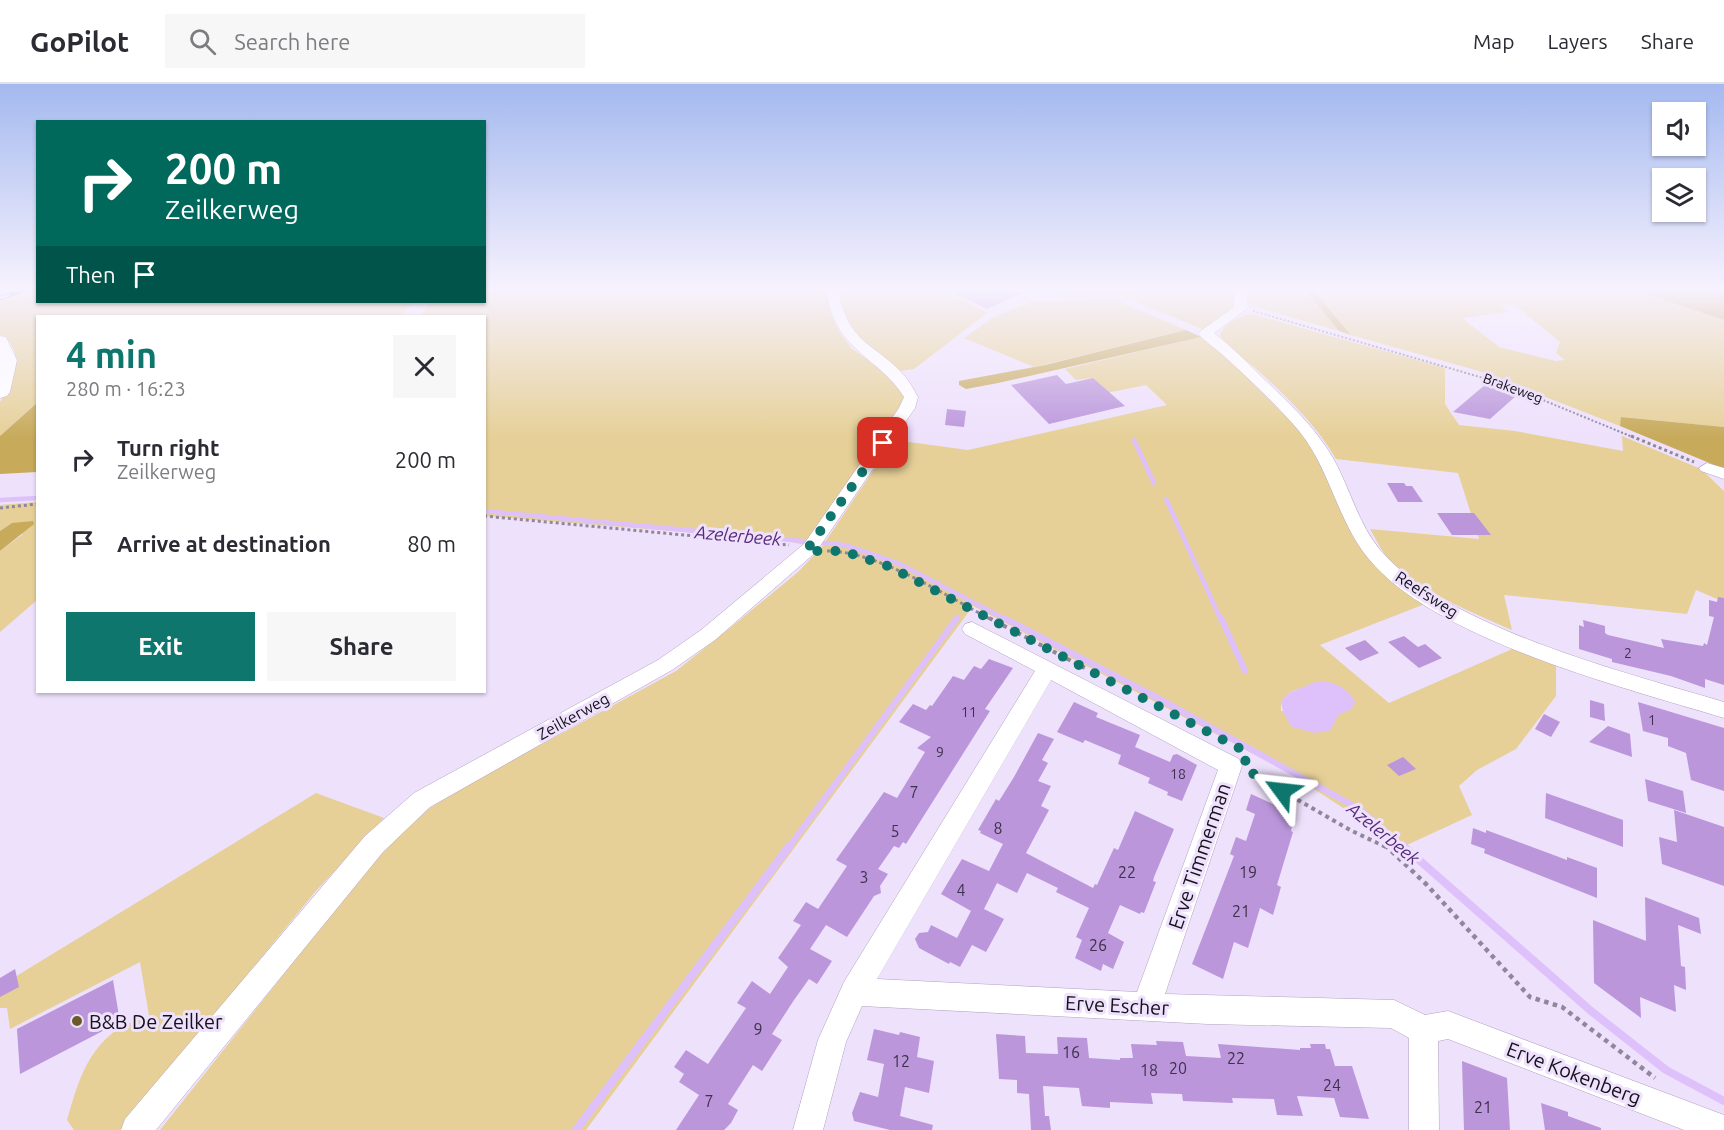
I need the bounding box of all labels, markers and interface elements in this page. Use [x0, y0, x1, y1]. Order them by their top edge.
search box [165, 14, 585, 68]
icon: search [186, 25, 219, 58]
text: GoPilot [30, 26, 129, 57]
text: Search here [234, 29, 350, 54]
text: Map [1473, 29, 1514, 53]
text: Layers [1547, 29, 1608, 53]
text: Share [1641, 29, 1694, 53]
map controls [1652, 102, 1706, 222]
button: sound [1652, 102, 1706, 156]
icon: right [66, 144, 144, 222]
text: 200 m [165, 145, 282, 192]
button: layers [1652, 168, 1706, 222]
text: Zeilkerweg [165, 194, 299, 224]
icon: arrive [128, 258, 161, 291]
text: Then [66, 262, 116, 287]
text: 4 min [66, 334, 157, 375]
button: close [393, 335, 456, 398]
street label: Brakeweg [1481, 370, 1545, 406]
text: 280 m · 16:23 [66, 377, 186, 400]
pin [857, 417, 908, 468]
icon: arrive [866, 426, 899, 459]
text: Turn right [117, 435, 219, 460]
icon: right [66, 443, 99, 476]
text: 200 m [395, 447, 456, 472]
text: Zeilkerweg [117, 460, 216, 483]
water label: Azelerbeek [693, 521, 783, 549]
icon: arrive [66, 527, 99, 560]
text: Arrive at destination [117, 531, 331, 556]
text: 80 m [407, 531, 456, 556]
street label: Reefsweg [1392, 567, 1462, 621]
button: Exit [66, 612, 255, 681]
button: Share [267, 612, 456, 681]
house number: 2 [1624, 645, 1632, 661]
street label: Zeilkerweg [534, 689, 612, 743]
house number: 11 [961, 704, 977, 720]
house number: 1 [1648, 712, 1656, 728]
house number: 9 [936, 744, 944, 760]
position arrow [1250, 759, 1314, 823]
house number: 18 [1170, 766, 1186, 782]
street label: Erve Timmerman [1163, 780, 1235, 932]
house number: 7 [909, 783, 919, 801]
water label: Azelerbeek [1343, 797, 1425, 869]
house number: 8 [993, 819, 1003, 837]
house number: 5 [890, 822, 900, 840]
house number: 22 [1118, 863, 1136, 881]
house number: 19 [1239, 863, 1257, 881]
house number: 3 [859, 868, 869, 886]
house number: 4 [956, 881, 966, 899]
house number: 21 [1232, 902, 1250, 920]
house number: 26 [1089, 936, 1107, 954]
street label: Erve Escher [1065, 991, 1170, 1019]
place label: B&B De Zeilker [89, 1010, 223, 1033]
marker: B&B De Zeilker [70, 1014, 84, 1028]
house number: 9 [753, 1020, 763, 1038]
street label: Erve Kokenberg [1503, 1037, 1645, 1109]
house number: 16 [1062, 1043, 1080, 1061]
house number: 22 [1227, 1049, 1245, 1067]
house number: 12 [892, 1052, 910, 1070]
house number: 20 [1169, 1059, 1187, 1077]
house number: 18 [1140, 1061, 1158, 1079]
house number: 24 [1323, 1076, 1341, 1094]
house number: 7 [704, 1092, 714, 1110]
house number: 21 [1474, 1098, 1492, 1116]

